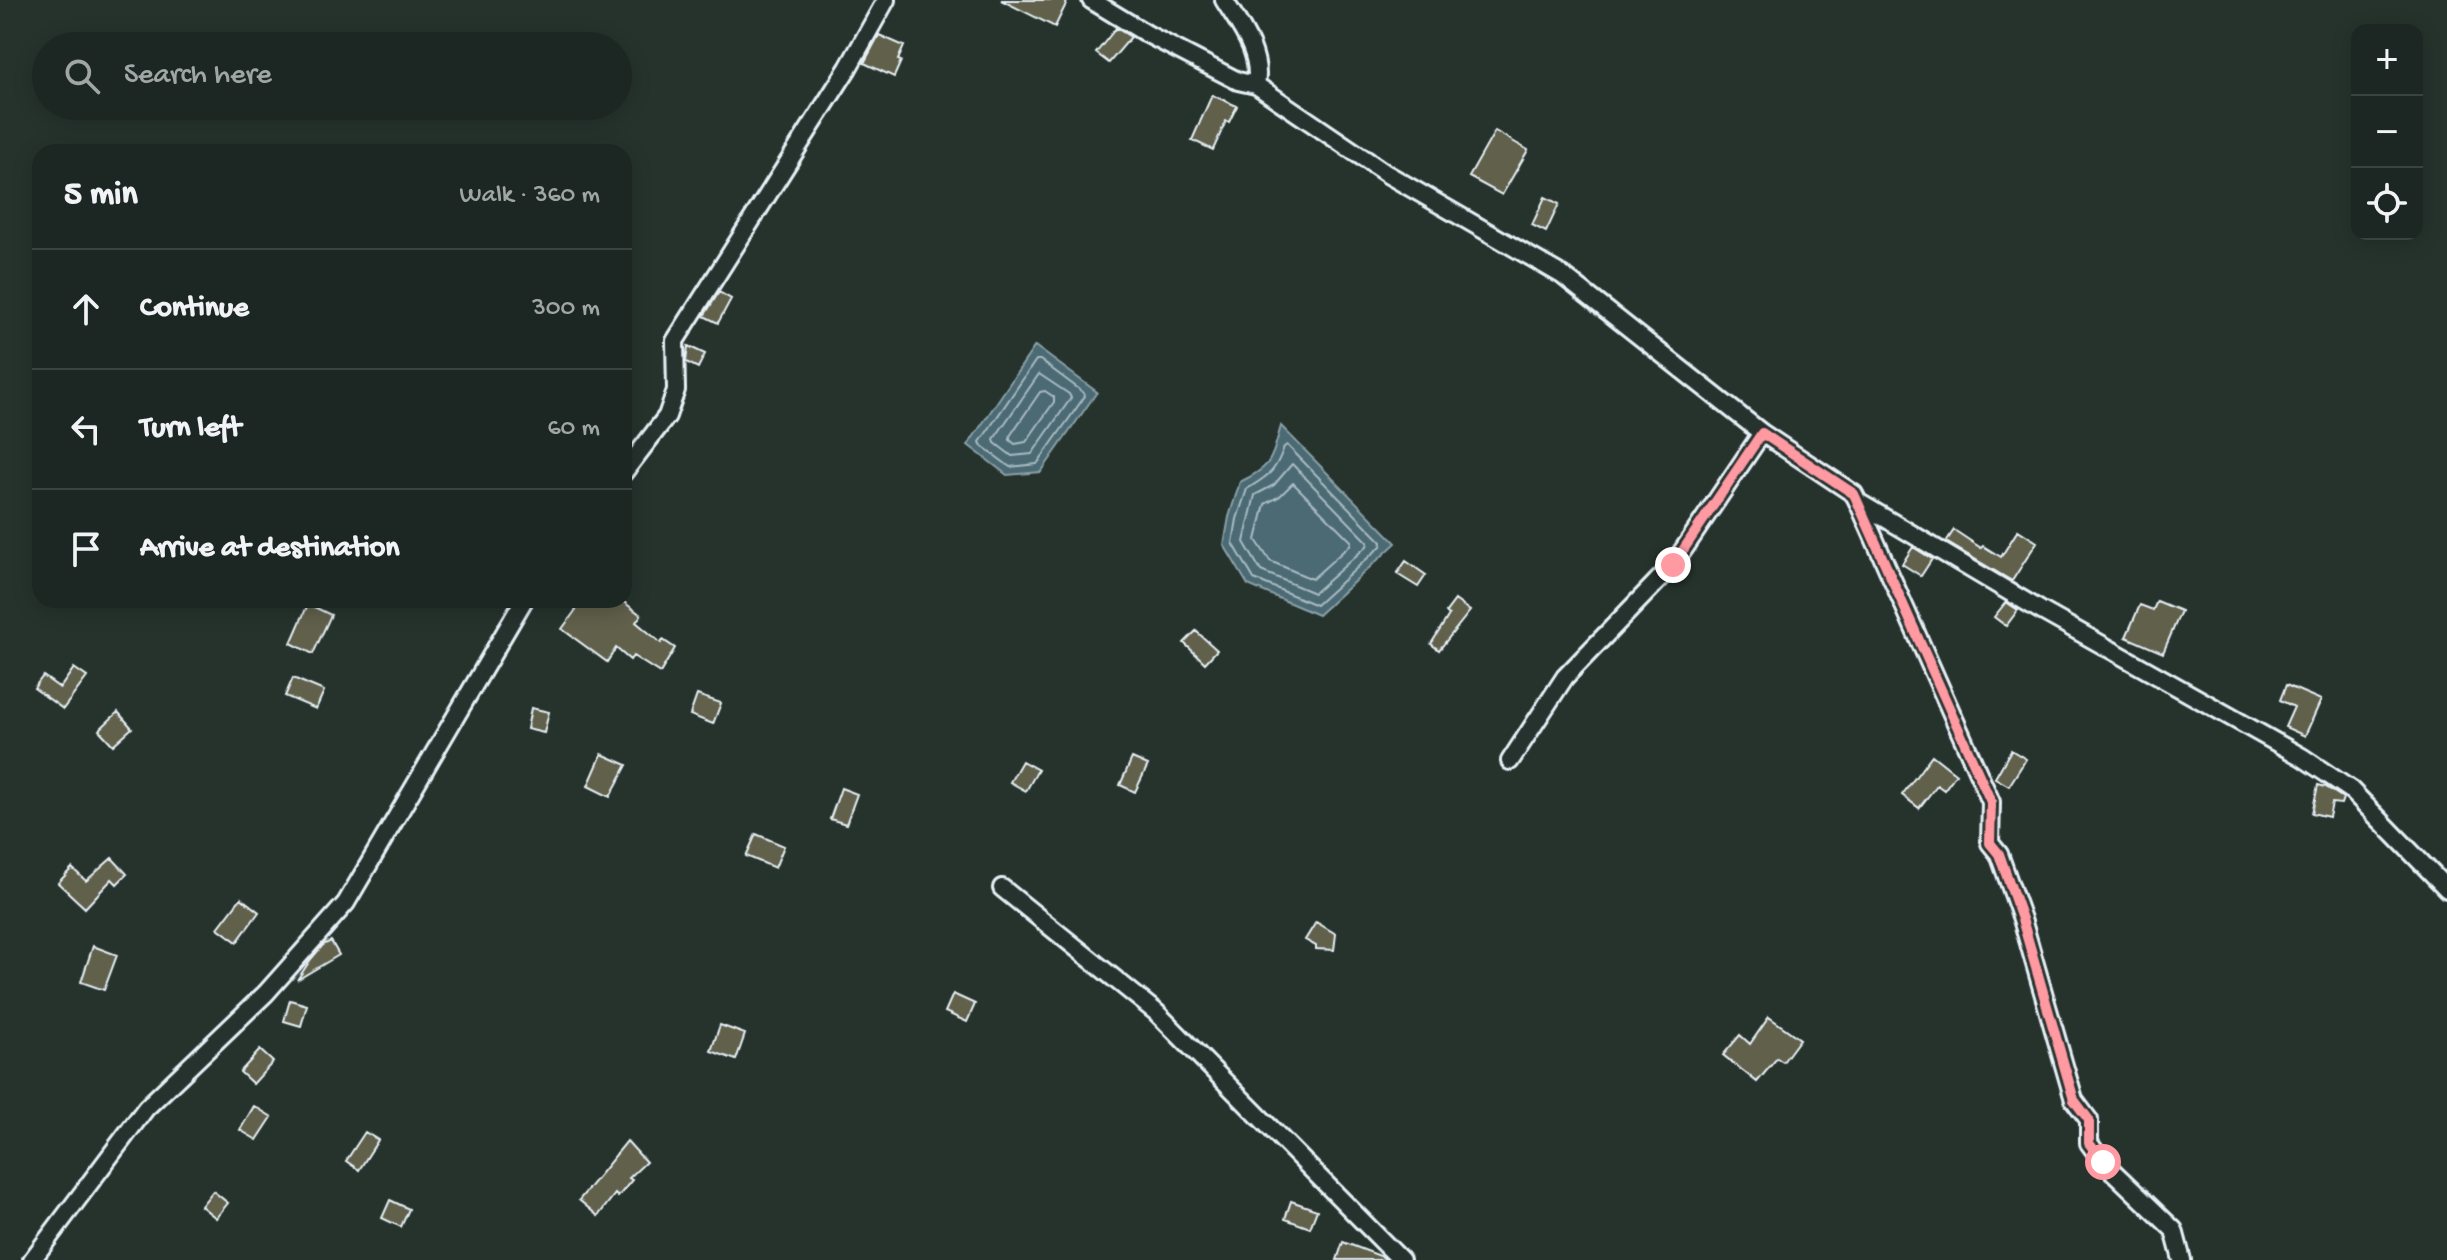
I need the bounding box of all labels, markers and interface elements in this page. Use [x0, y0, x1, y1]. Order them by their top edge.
map controls [2351, 24, 2423, 240]
button: + [2351, 24, 2423, 96]
search box [32, 32, 632, 120]
icon: search [60, 54, 104, 98]
text: Search here [124, 59, 272, 94]
button: − [2351, 96, 2423, 168]
button: locate [2351, 168, 2423, 240]
text: 5 min [64, 176, 138, 216]
text: Walk · 360 m [460, 181, 600, 212]
icon: ahead [64, 287, 108, 331]
text: Continue [140, 292, 249, 327]
text: 300 m [532, 294, 600, 325]
icon: left [64, 407, 108, 451]
text: Turn left [140, 412, 241, 447]
text: 60 m [547, 414, 600, 445]
icon: arrive [64, 527, 108, 571]
text: Arrive at destination [140, 532, 400, 567]
route end [1655, 547, 1691, 583]
route start [2085, 1144, 2121, 1180]

